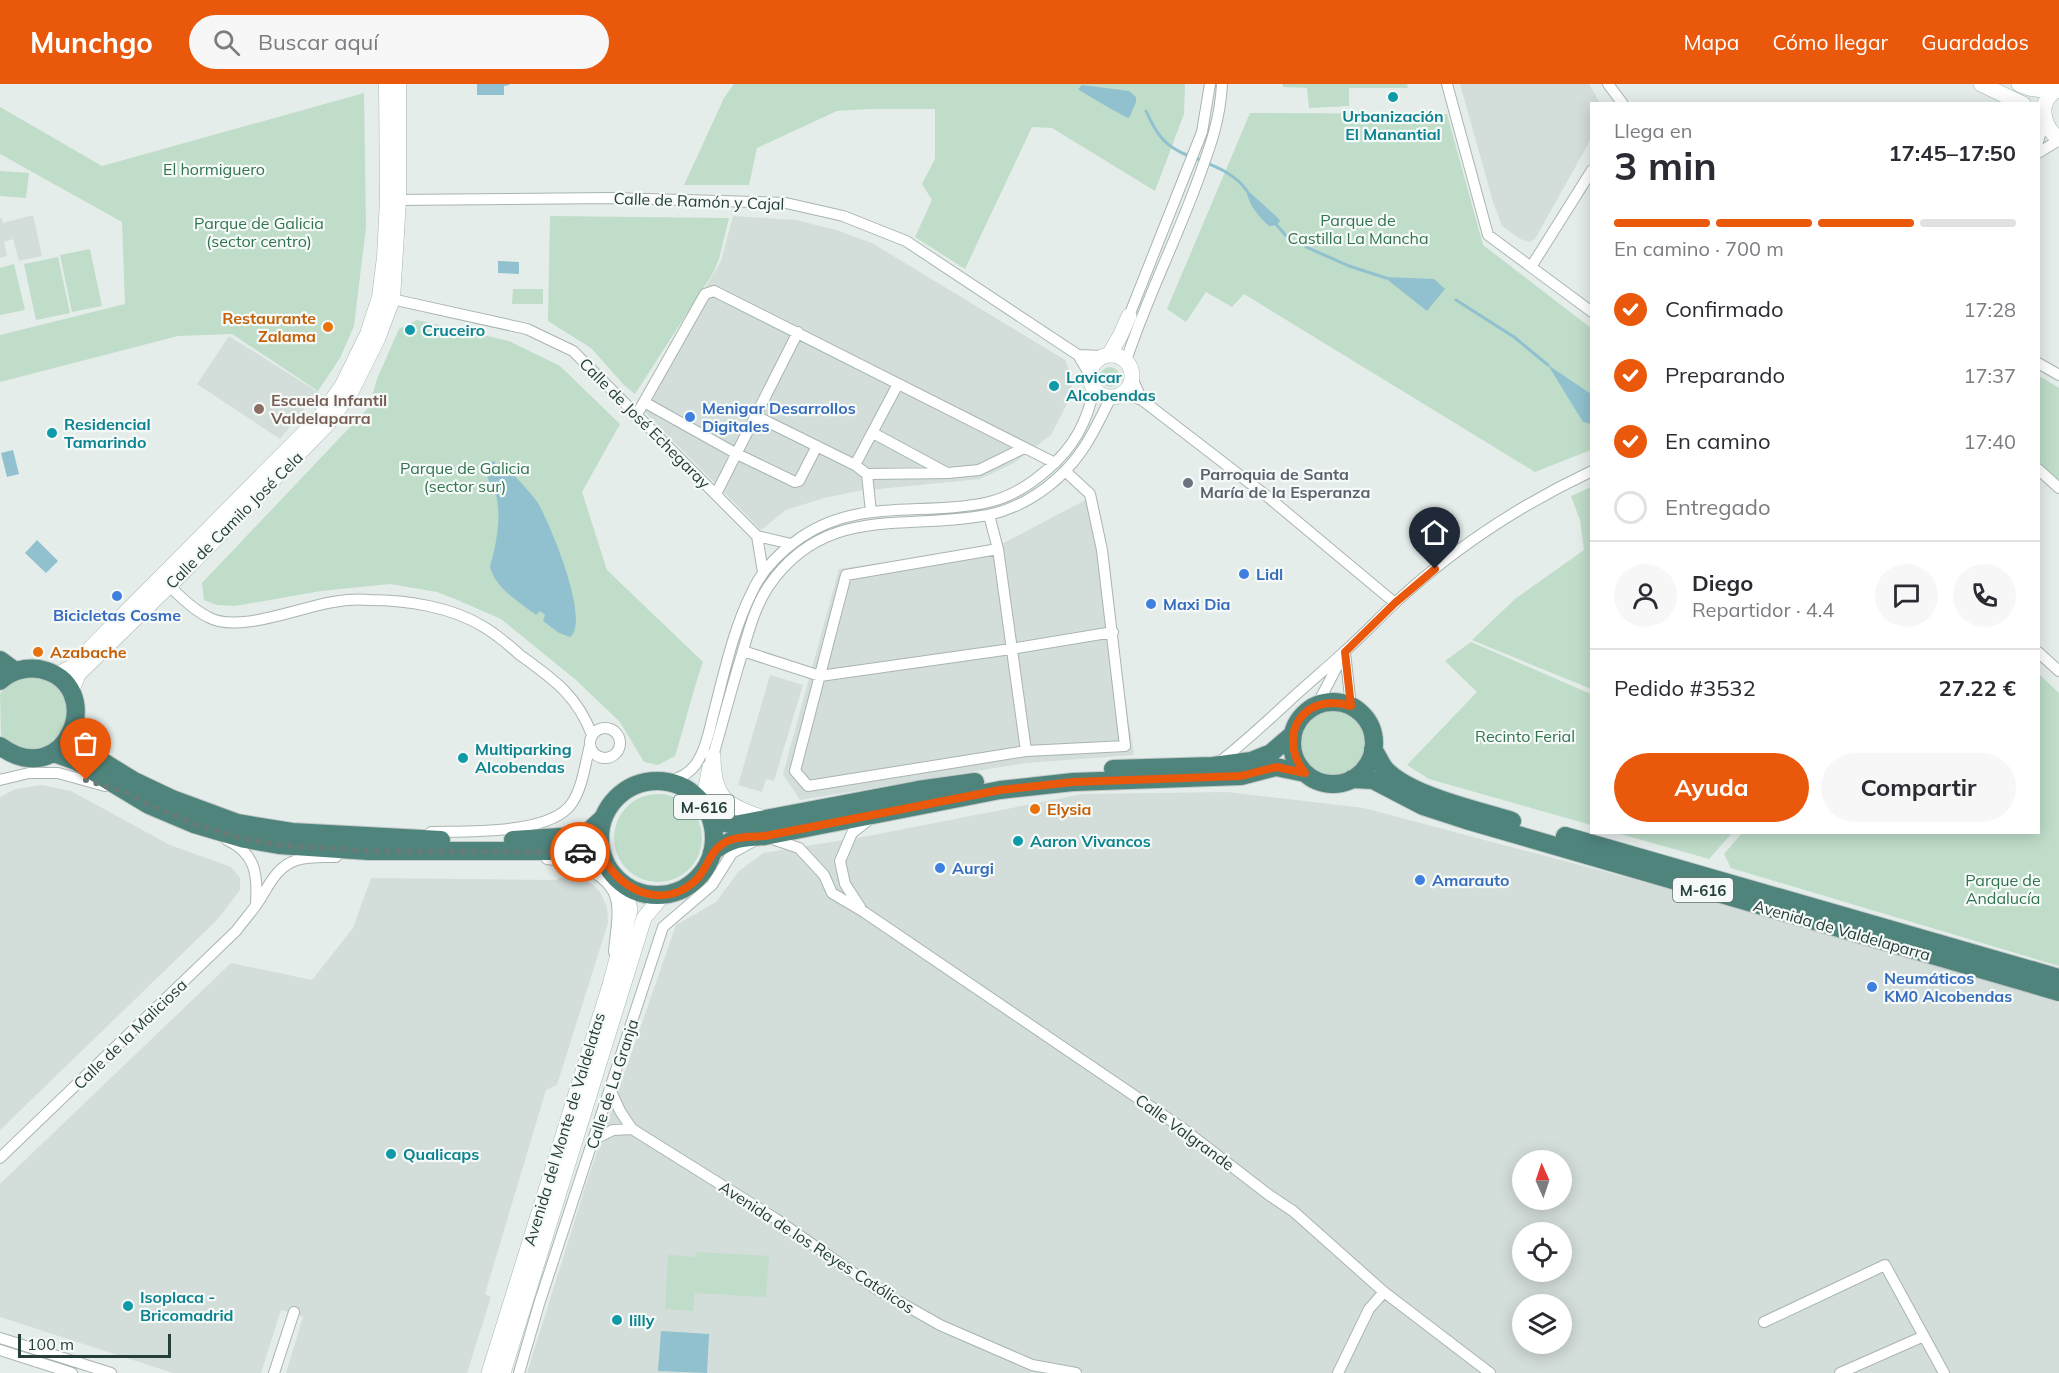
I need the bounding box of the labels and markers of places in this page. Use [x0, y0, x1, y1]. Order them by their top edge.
marker: Urbanización El Manantial [1386, 90, 1400, 104]
place label: Urbanización El Manantial [1342, 106, 1444, 144]
place label: Restaurante Zalama [222, 308, 316, 346]
marker: Restaurante Zalama [321, 320, 335, 334]
place label: Cruceiro [422, 320, 485, 340]
marker: Cruceiro [403, 323, 417, 337]
place label: Lavicar Alcobendas [1066, 367, 1156, 405]
marker: Lavicar Alcobendas [1047, 379, 1061, 393]
place label: Escuela Infantil Valdelaparra [270, 390, 387, 428]
place label: Menigar Desarrollos Digitales [702, 398, 856, 436]
marker: Escuela Infantil Valdelaparra [252, 402, 266, 416]
marker: Menigar Desarrollos Digitales [683, 410, 697, 424]
place label: Residencial Tamarindo [64, 414, 151, 452]
marker: Residencial Tamarindo [45, 426, 59, 440]
place label: Parroquia de Santa María de la Esperanza [1200, 464, 1370, 502]
marker: Parroquia de Santa María de la Esperanza [1181, 476, 1195, 490]
pin [1409, 507, 1460, 569]
place label: Lidl [1256, 564, 1283, 584]
marker: Lidl [1237, 567, 1251, 581]
marker: Bicicletas Cosme [110, 589, 124, 603]
place label: Maxi Dia [1163, 594, 1230, 614]
marker: Maxi Dia [1144, 597, 1158, 611]
place label: Bicicletas Cosme [53, 605, 181, 625]
place label: Azabache [50, 642, 127, 662]
marker: Azabache [31, 645, 45, 659]
pin [60, 718, 111, 780]
place label: Multiparking Alcobendas [475, 739, 572, 777]
marker: Multiparking Alcobendas [456, 751, 470, 765]
place label: Elysia [1047, 799, 1091, 819]
marker: Elysia [1028, 802, 1042, 816]
place label: Aaron Vivancos [1030, 831, 1151, 851]
marker: Aaron Vivancos [1011, 834, 1025, 848]
place label: Aurgi [952, 858, 994, 878]
marker: Aurgi [933, 861, 947, 875]
place label: Amarauto [1432, 870, 1509, 890]
marker: Amarauto [1413, 873, 1427, 887]
place label: Neumáticos KM0 Alcobendas [1884, 968, 2012, 1006]
marker: Neumáticos KM0 Alcobendas [1865, 980, 1879, 994]
place label: Qualicaps [403, 1144, 479, 1164]
marker: Qualicaps [384, 1147, 398, 1161]
place label: Isoplaca - Bricomadrid [140, 1287, 234, 1325]
marker: Isoplaca - Bricomadrid [121, 1299, 135, 1313]
place label: lilly [629, 1310, 655, 1330]
marker: lilly [610, 1313, 624, 1327]

